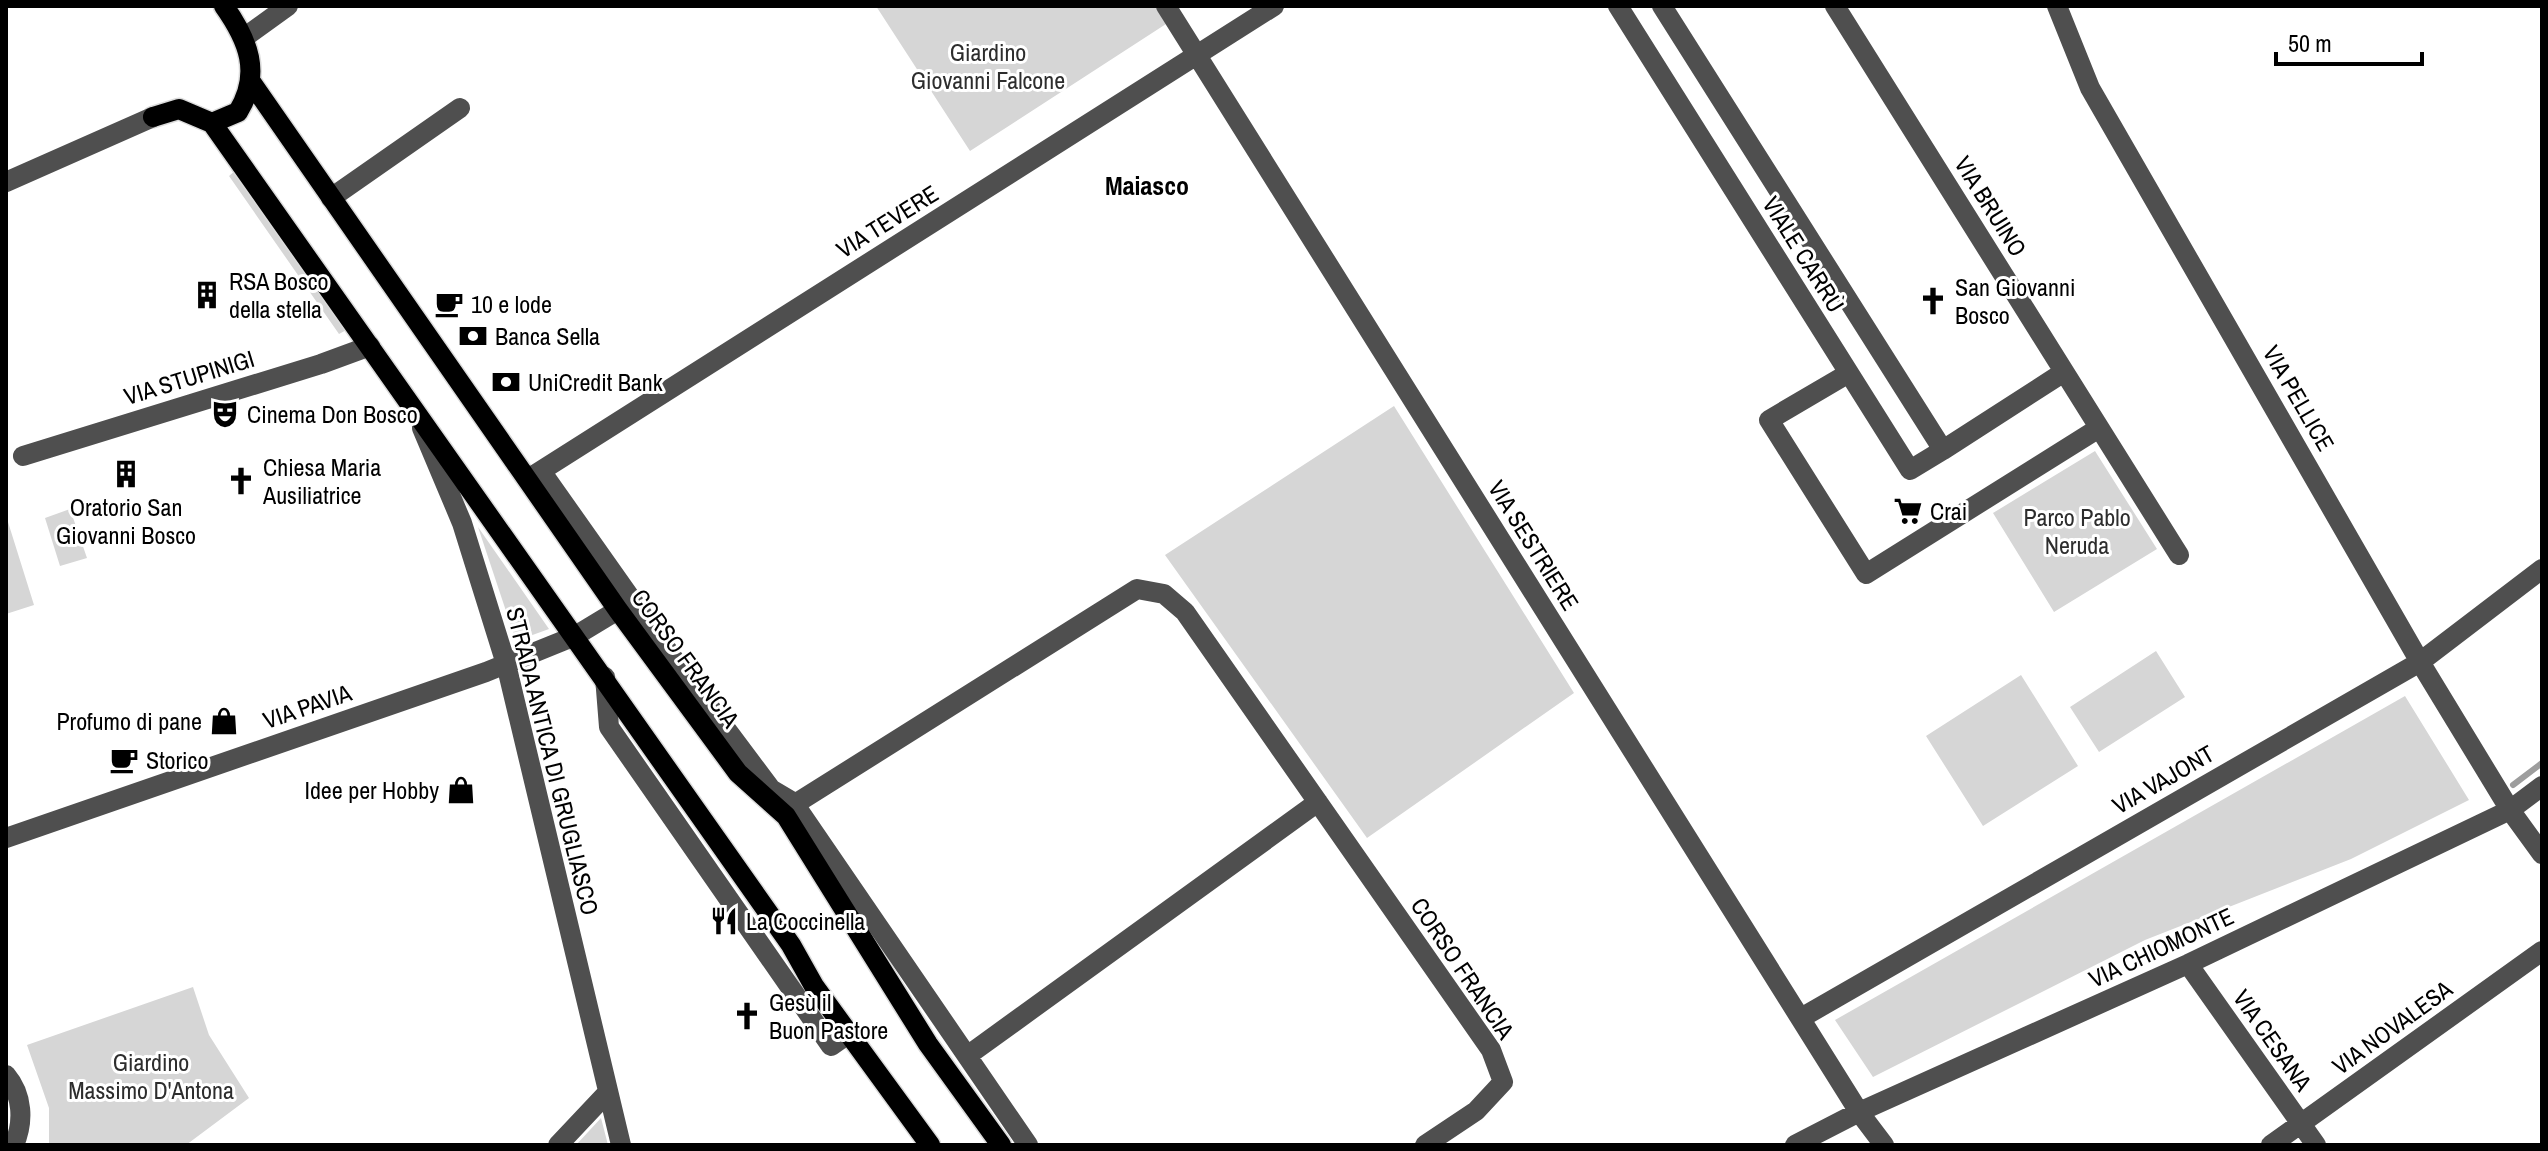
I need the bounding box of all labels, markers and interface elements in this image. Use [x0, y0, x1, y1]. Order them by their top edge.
scale bar [2276, 16, 2422, 66]
text: 50 m [2288, 27, 2332, 59]
park label: Giardino Giovanni Falcone [911, 36, 1065, 96]
street label: VIA BRUINO [1948, 150, 2034, 262]
district label: Maiasco [1105, 168, 1189, 203]
street label: VIA TEVERE [830, 177, 944, 265]
street label: VIALE CARRÙ [1756, 190, 1852, 318]
place label: RSA Bosco della stella [229, 265, 329, 325]
place label: San Giovanni Bosco [1955, 271, 2075, 331]
building icon: RSA Bosco della stella [192, 280, 222, 310]
church icon: San Giovanni Bosco [1918, 286, 1948, 316]
place label: 10 e lode [471, 288, 552, 320]
cafe icon: 10 e lode [434, 289, 464, 319]
place label: Banca Sella [495, 320, 600, 352]
bank icon: Banca Sella [458, 321, 488, 351]
street label: VIA PELLICE [2256, 339, 2342, 457]
street label: VIA STUPINIGI [120, 342, 258, 412]
place label: UniCredit Bank [528, 366, 663, 398]
bank icon: UniCredit Bank [491, 367, 521, 397]
place label: Cinema Don Bosco [247, 398, 418, 430]
theatre icon: Cinema Don Bosco [210, 399, 240, 429]
place label: Chiesa Maria Ausiliatrice [262, 451, 381, 511]
building icon: Oratorio San Giovanni Bosco [111, 459, 141, 489]
church icon: Chiesa Maria Ausiliatrice [226, 466, 256, 496]
street label: VIA SESTRIERE [1481, 474, 1587, 616]
place label: Oratorio San Giovanni Bosco [56, 491, 196, 551]
place label: Crai [1930, 495, 1967, 527]
supermarket icon: Crai [1893, 496, 1923, 526]
park label: Parco Pablo Neruda [2023, 501, 2131, 561]
street label: CORSO FRANCIA [625, 582, 748, 734]
street label: STRADA ANTICA DI GRUGLIASCO [499, 604, 607, 918]
street label: VIA PAVIA [259, 676, 356, 736]
place label: Profumo di pane [56, 705, 202, 737]
shop icon: Profumo di pane [209, 706, 239, 736]
street label: VIA VAJONT [2106, 737, 2220, 821]
place label: Storico [146, 744, 208, 776]
cafe icon: Storico [109, 745, 139, 775]
place label: Idee per Hobby [304, 774, 439, 806]
shop icon: Idee per Hobby [446, 775, 476, 805]
street label: CORSO FRANCIA [1404, 891, 1523, 1046]
street label: VIA CHIOMONTE [2083, 899, 2239, 995]
place label: La Coccinella [746, 905, 865, 937]
restaurant icon: La Coccinella [709, 906, 739, 936]
street label: VIA NOVALESA [2326, 972, 2459, 1081]
street label: VIA CESANA [2226, 983, 2320, 1098]
place label: Gesù il Buon Pastore [769, 986, 888, 1046]
church icon: Gesù il Buon Pastore [732, 1001, 762, 1031]
park label: Giardino Massimo D'Antona [68, 1046, 234, 1106]

